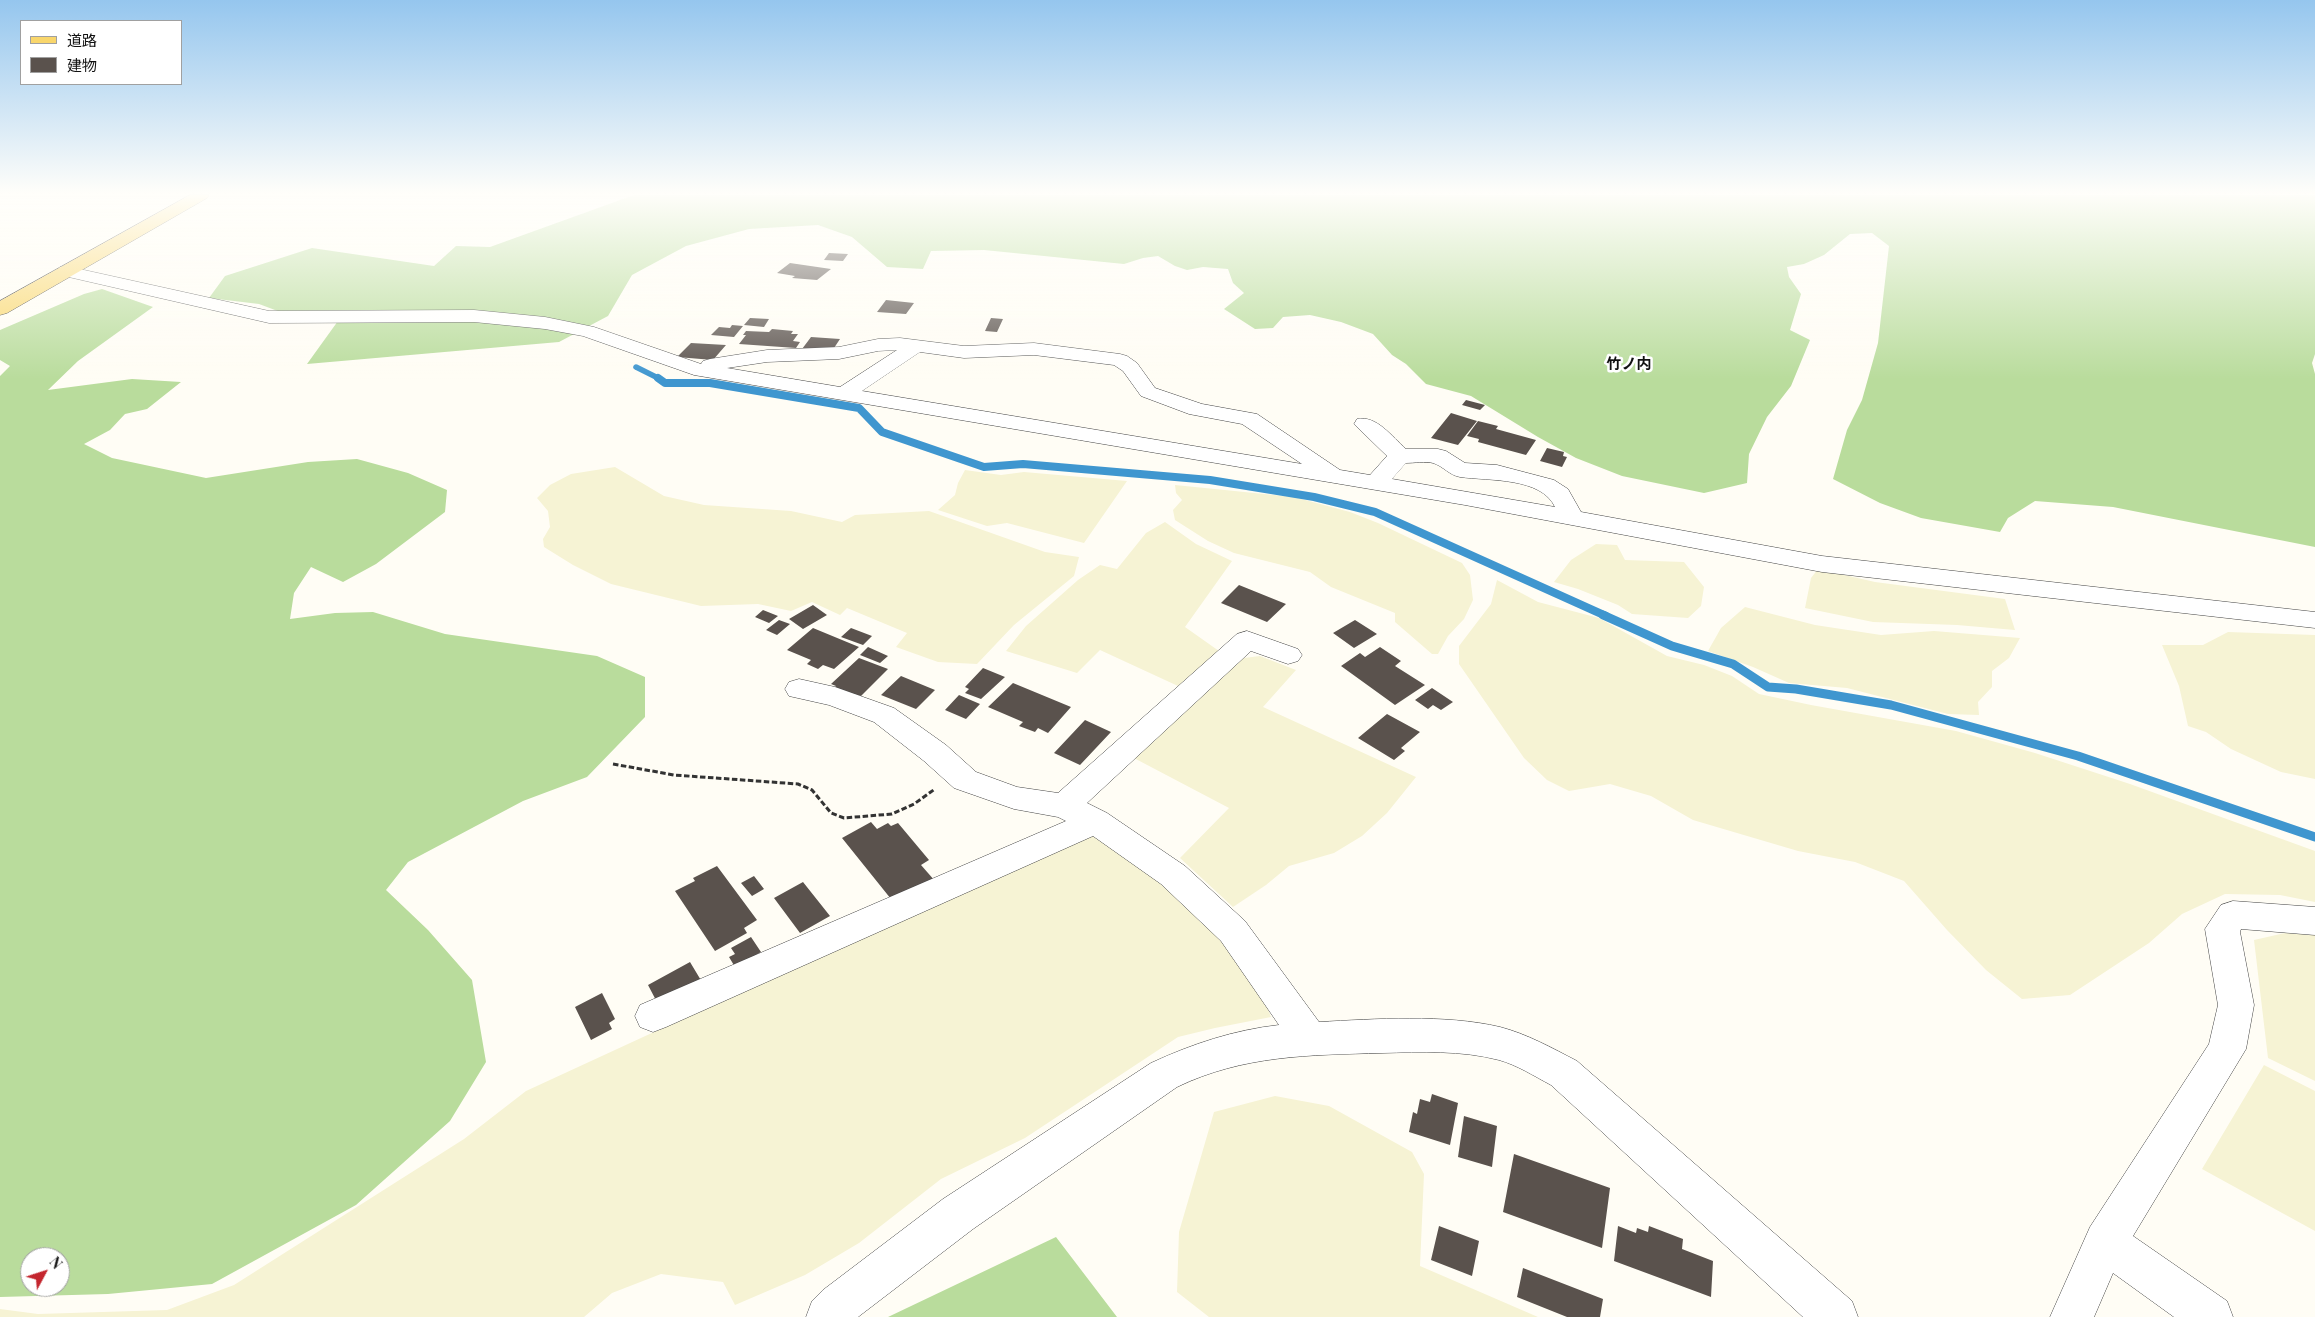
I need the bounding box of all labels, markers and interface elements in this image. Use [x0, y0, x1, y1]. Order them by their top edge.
legend [20, 20, 182, 85]
text: 道路 [67, 30, 97, 50]
text: 建物 [67, 55, 97, 75]
district label: 竹ノ内 [1607, 355, 1651, 373]
north arrow [20, 1247, 70, 1297]
text: N [46, 1253, 67, 1273]

